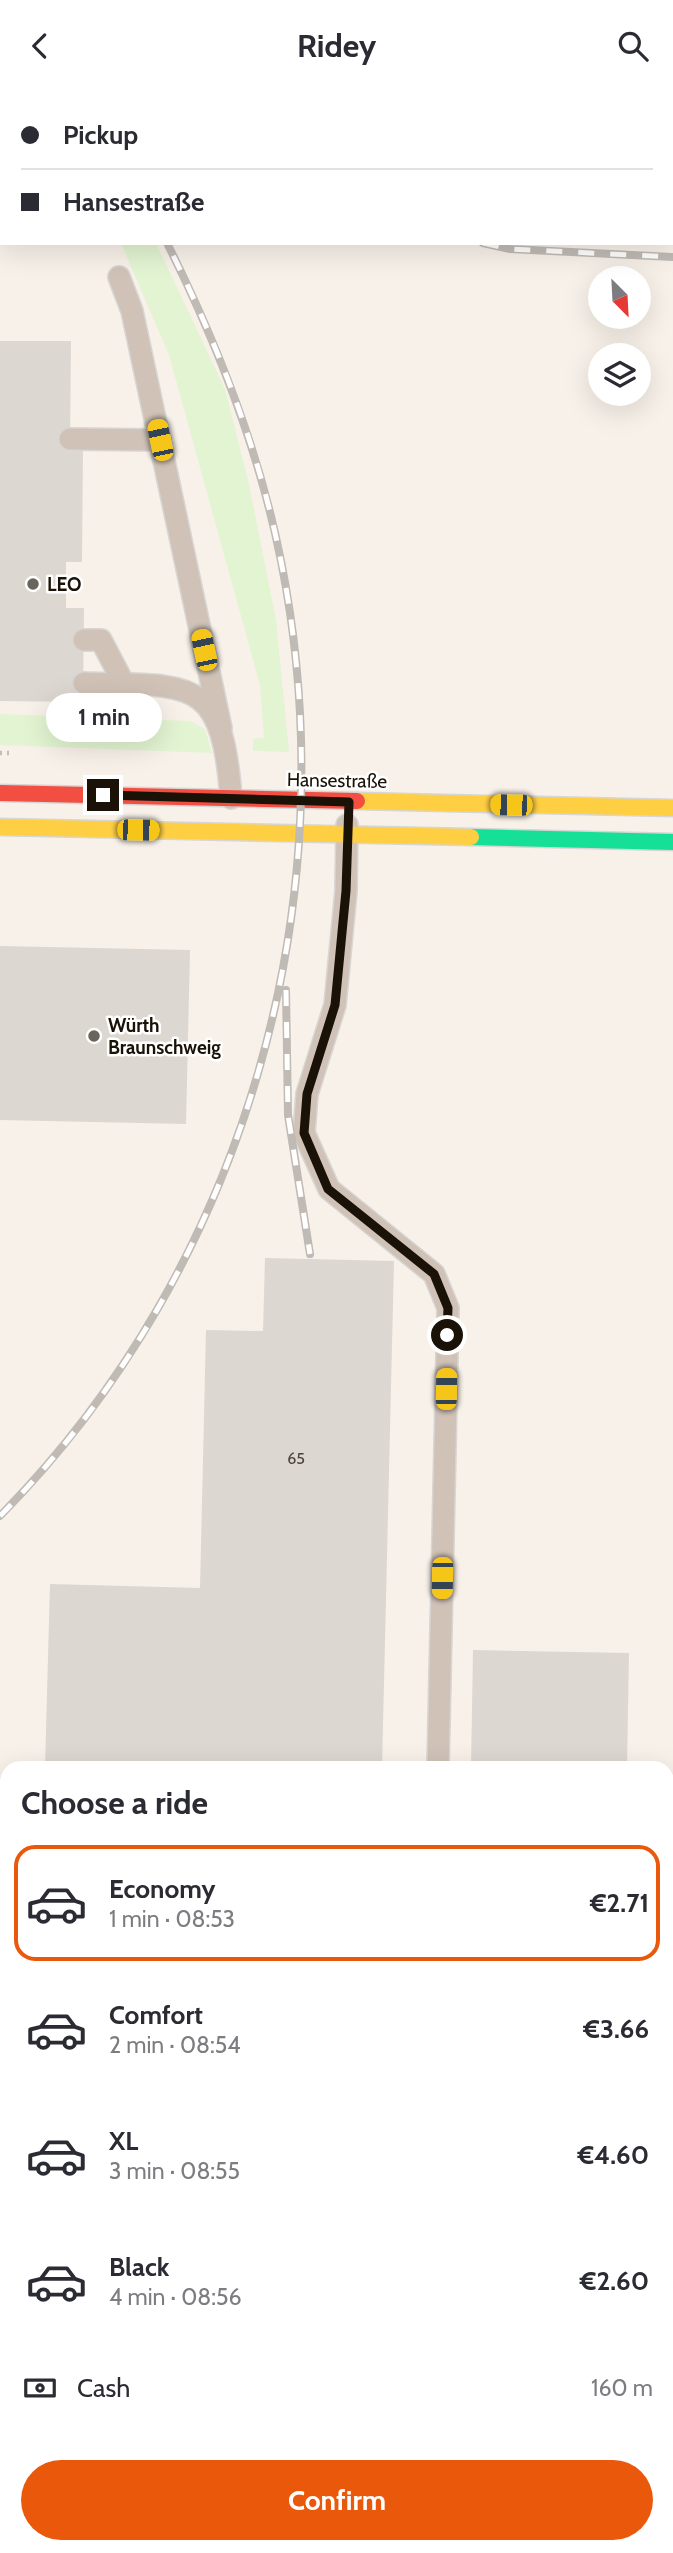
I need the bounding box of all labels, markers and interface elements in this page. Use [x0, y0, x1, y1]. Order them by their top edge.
text: Ridey [297, 26, 376, 65]
icon: back [21, 27, 59, 65]
icon: search [614, 27, 652, 65]
text: Pickup [63, 119, 138, 151]
text: Hansestraße [63, 186, 204, 218]
north arrow [588, 266, 651, 329]
map controls [588, 266, 651, 406]
button: layers [588, 343, 651, 406]
car [146, 417, 175, 463]
place label: LEO [47, 573, 82, 596]
marker: LEO [25, 576, 41, 592]
car [190, 627, 219, 673]
callout: 1 min [45, 693, 161, 743]
text: 1 min [78, 703, 130, 731]
street label: Hansestraße [287, 768, 388, 793]
route end [87, 779, 119, 811]
car [490, 794, 533, 816]
car [117, 819, 160, 841]
place label: Würth Braunschweig [108, 1014, 221, 1059]
marker: Würth Braunschweig [86, 1028, 102, 1044]
route start [431, 1319, 463, 1351]
car [436, 1368, 457, 1410]
house number: 65 [287, 1449, 305, 1468]
car [432, 1557, 453, 1599]
text: Choose a ride [21, 1783, 208, 1822]
icon: car [25, 1872, 88, 1935]
text: Economy [109, 1873, 215, 1905]
text: €2.71 [590, 1887, 649, 1919]
text: 1 min · 08:53 [109, 1905, 235, 1933]
icon: car [25, 1998, 88, 2061]
text: Comfort [109, 1999, 203, 2031]
text: €3.66 [583, 2013, 649, 2045]
text: 2 min · 08:54 [109, 2031, 240, 2059]
icon: car [25, 2124, 88, 2187]
text: XL [109, 2125, 138, 2157]
text: €4.60 [577, 2139, 649, 2171]
text: 3 min · 08:55 [109, 2157, 240, 2185]
icon: car [25, 2250, 88, 2313]
text: Black [109, 2251, 169, 2283]
text: €2.60 [580, 2265, 649, 2297]
text: 4 min · 08:56 [109, 2283, 241, 2311]
icon: cash [21, 2369, 59, 2407]
text: Cash [77, 2372, 130, 2404]
text: 160 m [591, 2374, 653, 2402]
button: Confirm [21, 2460, 653, 2540]

